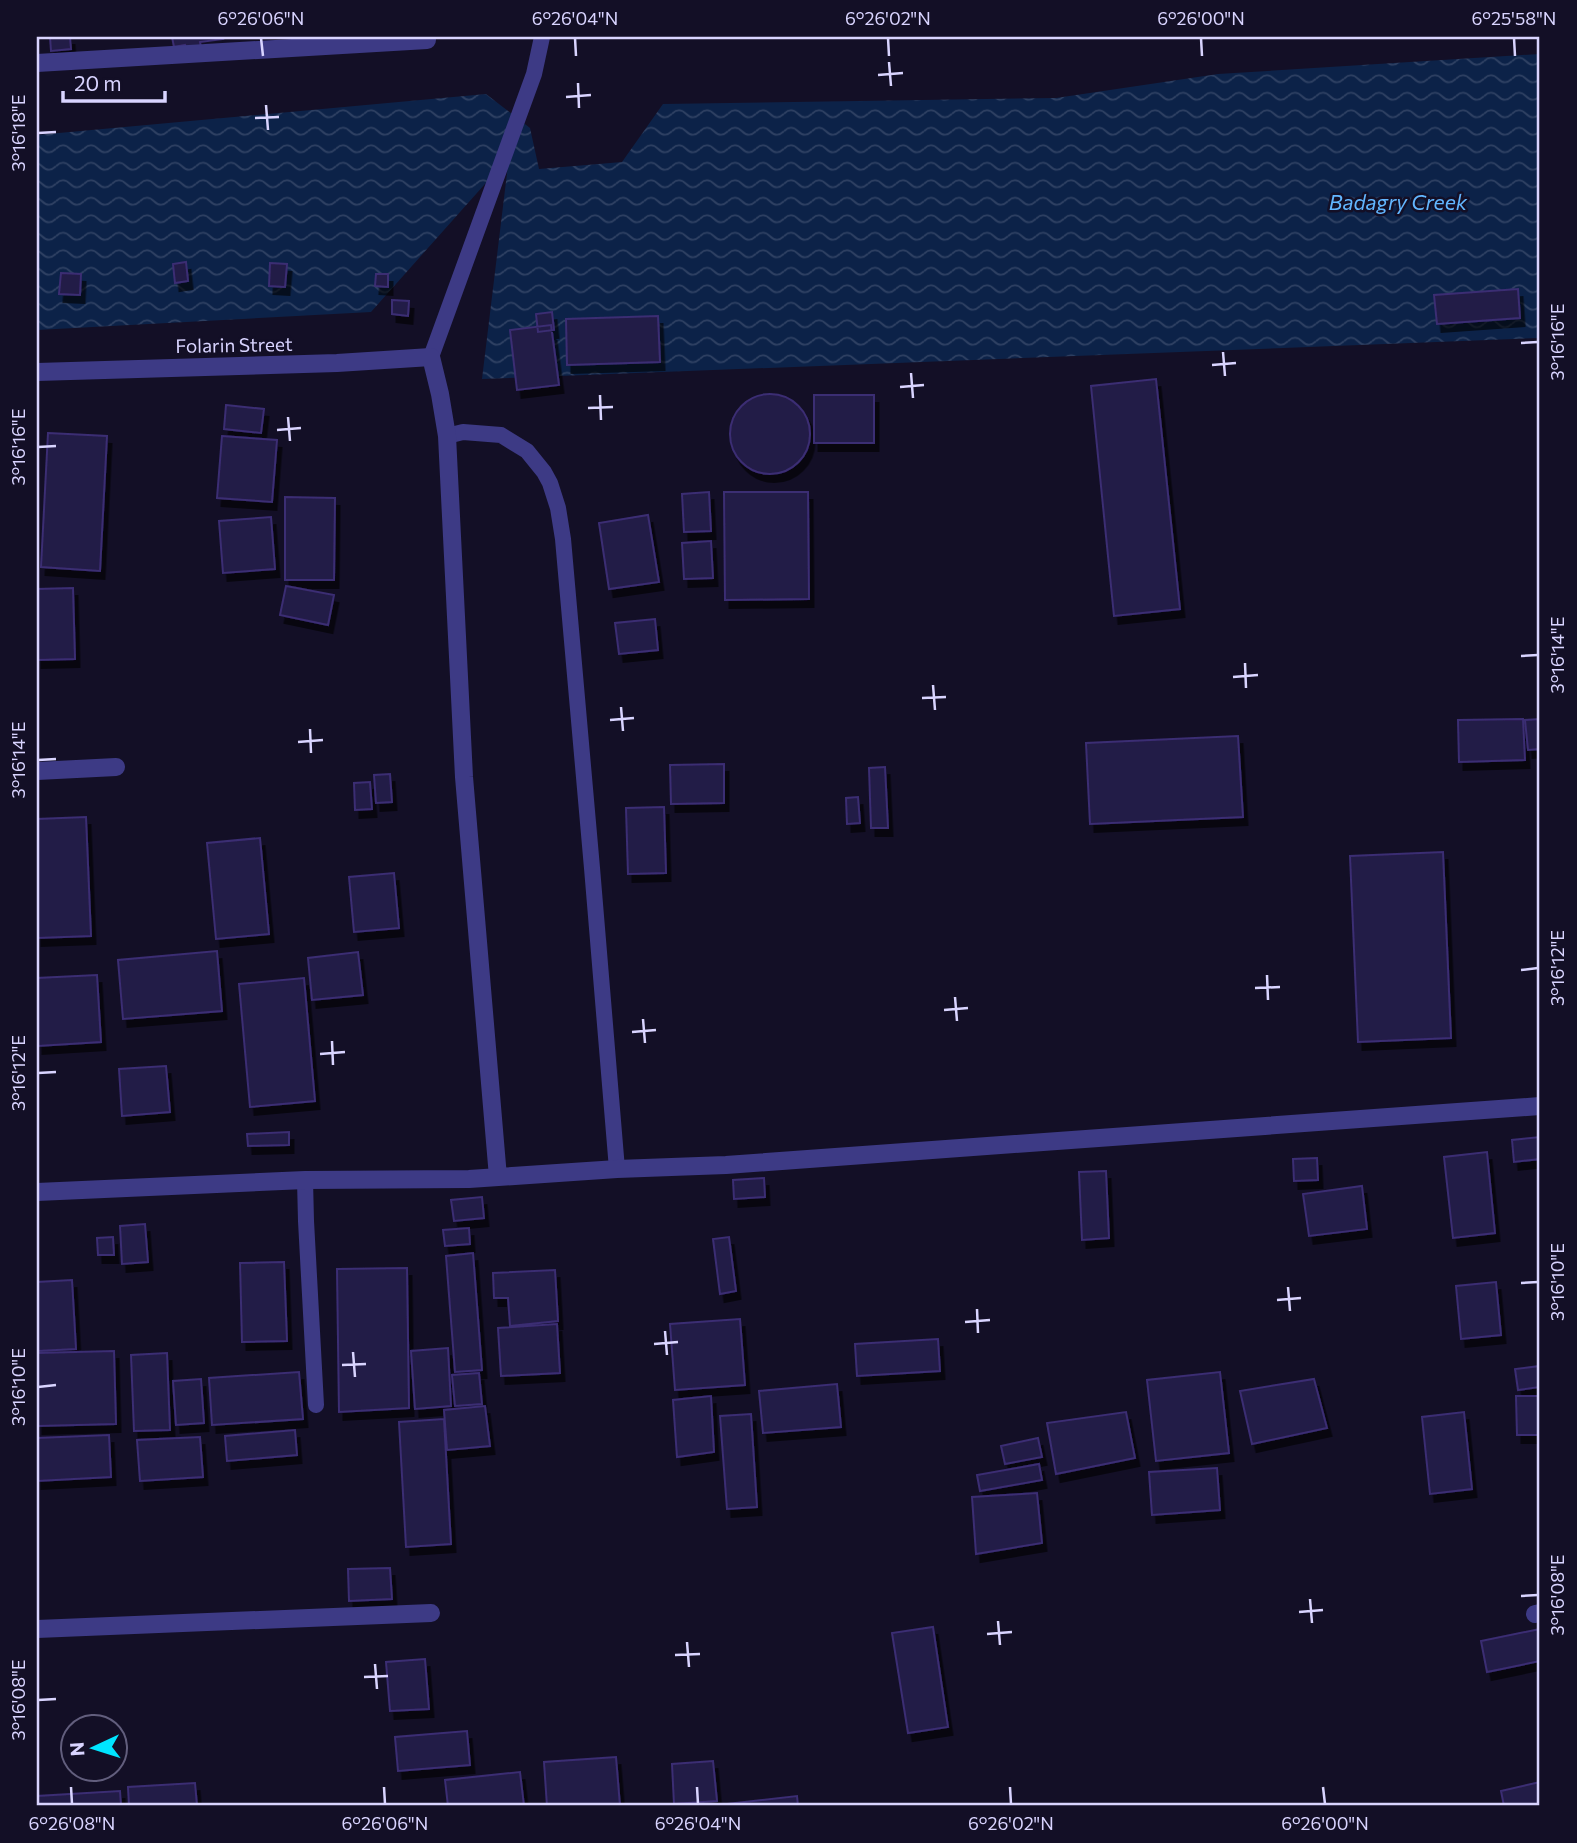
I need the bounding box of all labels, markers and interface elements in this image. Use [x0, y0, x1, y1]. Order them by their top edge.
text: 6°26'06"N [218, 7, 304, 29]
text: 6°26'04"N [532, 7, 618, 29]
text: 6°26'02"N [845, 7, 931, 29]
text: 6°26'00"N [1157, 7, 1245, 29]
text: 6°25'58"N [1472, 7, 1556, 29]
scale bar [63, 60, 164, 104]
text: 20 m [74, 70, 122, 95]
text: 3°16'18"E [7, 95, 29, 171]
water label: Badagry Creek [1329, 189, 1468, 214]
text: 3°16'16"E [1546, 304, 1568, 380]
street label: Folarin Street [175, 332, 293, 357]
text: 3°16'16"E [7, 409, 29, 485]
text: 3°16'14"E [1546, 617, 1568, 693]
text: 3°16'14"E [7, 722, 29, 798]
text: 3°16'12"E [1546, 930, 1568, 1006]
text: 3°16'12"E [7, 1035, 29, 1111]
text: 3°16'10"E [1546, 1243, 1568, 1321]
text: 3°16'10"E [7, 1348, 29, 1426]
text: 3°16'08"E [1546, 1554, 1568, 1636]
text: 3°16'08"E [7, 1659, 29, 1741]
north arrow [60, 1714, 130, 1784]
text: N [65, 1741, 89, 1757]
text: 6°26'08"N [29, 1812, 115, 1834]
text: 6°26'06"N [342, 1812, 428, 1834]
text: 6°26'04"N [655, 1812, 741, 1834]
text: 6°26'02"N [968, 1812, 1054, 1834]
text: 6°26'00"N [1281, 1812, 1369, 1834]

